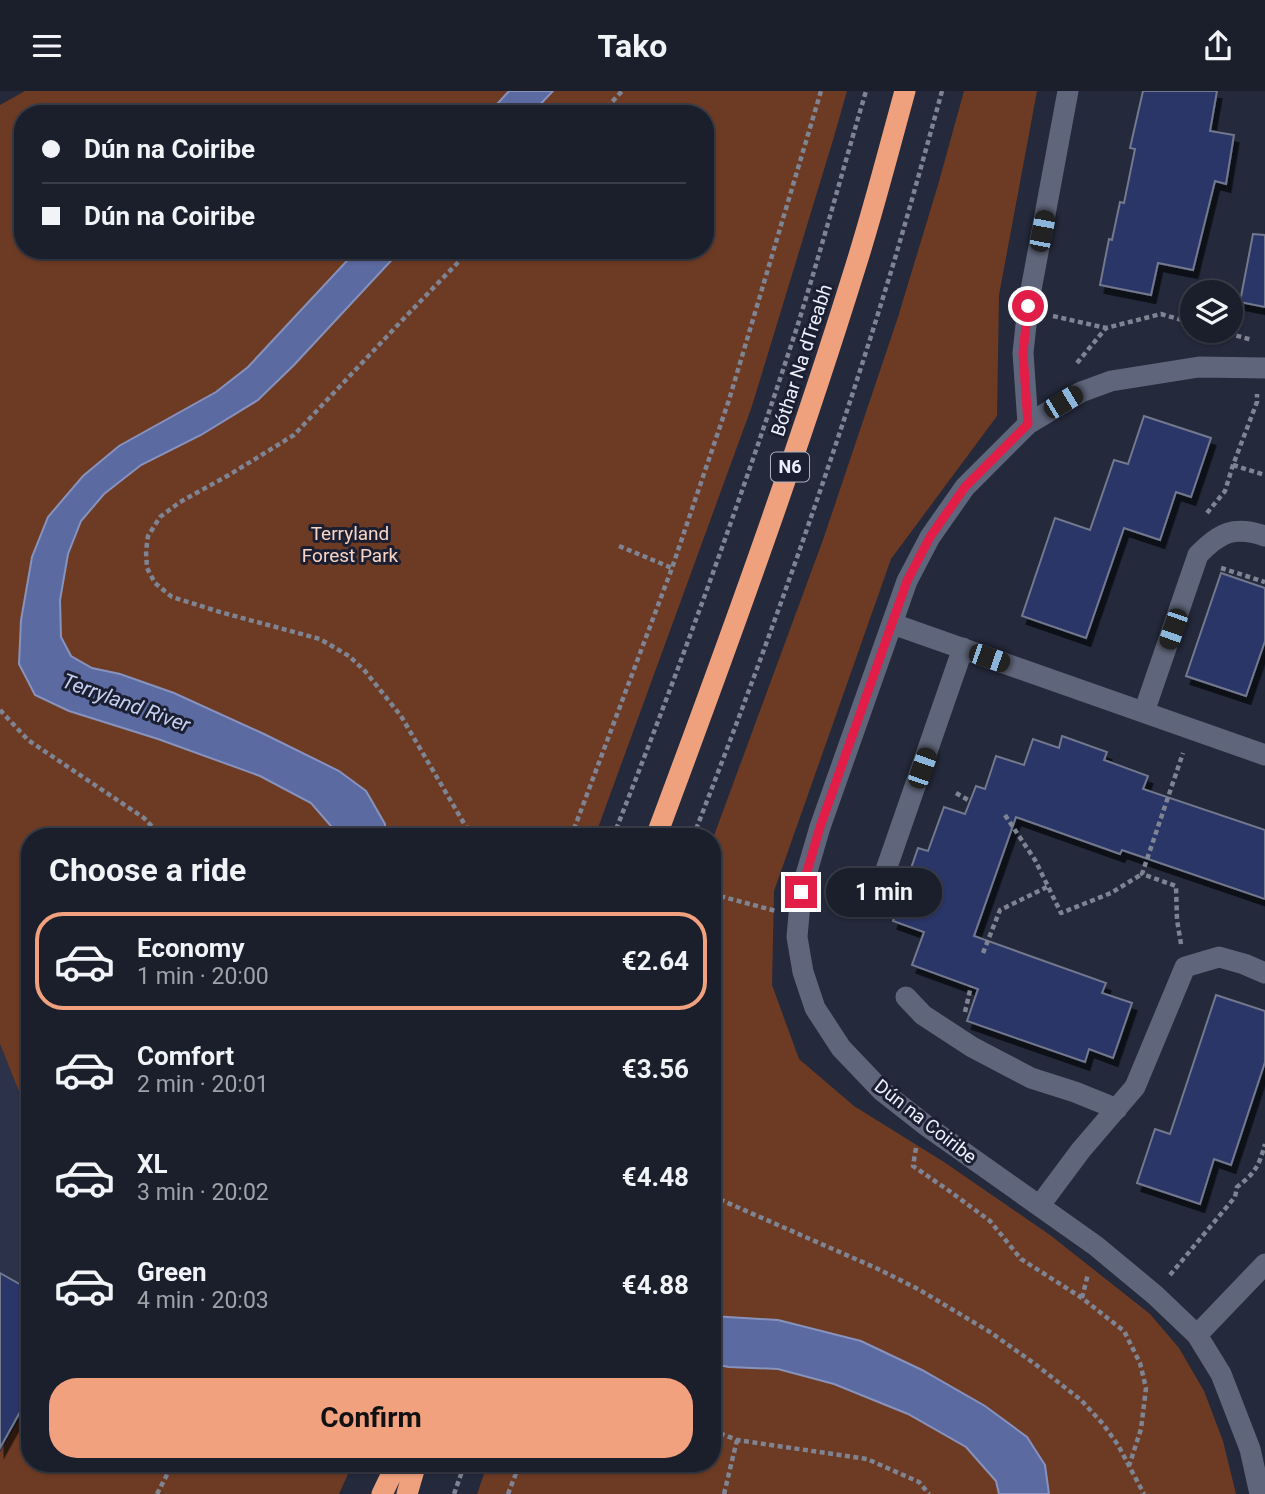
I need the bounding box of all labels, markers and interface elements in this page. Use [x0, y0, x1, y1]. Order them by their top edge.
icon: menu [28, 27, 66, 65]
text: Tako [598, 27, 667, 65]
icon: share [1199, 27, 1237, 65]
text: Dún na Coiribe [84, 134, 255, 164]
text: Dún na Coiribe [84, 201, 255, 231]
car [1028, 208, 1057, 254]
map controls [1180, 280, 1243, 343]
button: layers [1180, 280, 1243, 343]
street label: Bóthar Na dTreabh [766, 281, 837, 439]
route start [1012, 290, 1044, 322]
car [1040, 382, 1087, 422]
road number: N6 [771, 453, 809, 481]
park label: Terryland Forest Park [302, 522, 399, 567]
car [1157, 606, 1190, 652]
car [966, 641, 1013, 675]
water label: Terryland River [59, 669, 194, 738]
car [906, 745, 939, 791]
text: Choose a ride [49, 851, 246, 889]
callout: 1 min [826, 867, 941, 917]
route end [785, 876, 817, 908]
text: 1 min [855, 879, 913, 906]
icon: car [53, 930, 116, 993]
text: Economy [137, 933, 244, 963]
text: €2.64 [622, 946, 689, 976]
text: 1 min · 20:00 [137, 963, 269, 990]
icon: car [53, 1038, 116, 1101]
text: Comfort [137, 1041, 234, 1071]
text: €3.56 [622, 1054, 689, 1084]
text: 2 min · 20:01 [137, 1071, 269, 1098]
street label: Dún na Coiribe [870, 1074, 981, 1168]
icon: car [53, 1146, 116, 1209]
text: XL [137, 1149, 168, 1179]
text: €4.48 [622, 1162, 689, 1192]
text: 3 min · 20:02 [137, 1179, 269, 1206]
icon: car [53, 1254, 116, 1317]
text: Green [137, 1257, 207, 1287]
text: €4.88 [622, 1270, 689, 1300]
text: 4 min · 20:03 [137, 1287, 269, 1314]
button: Confirm [49, 1378, 693, 1458]

